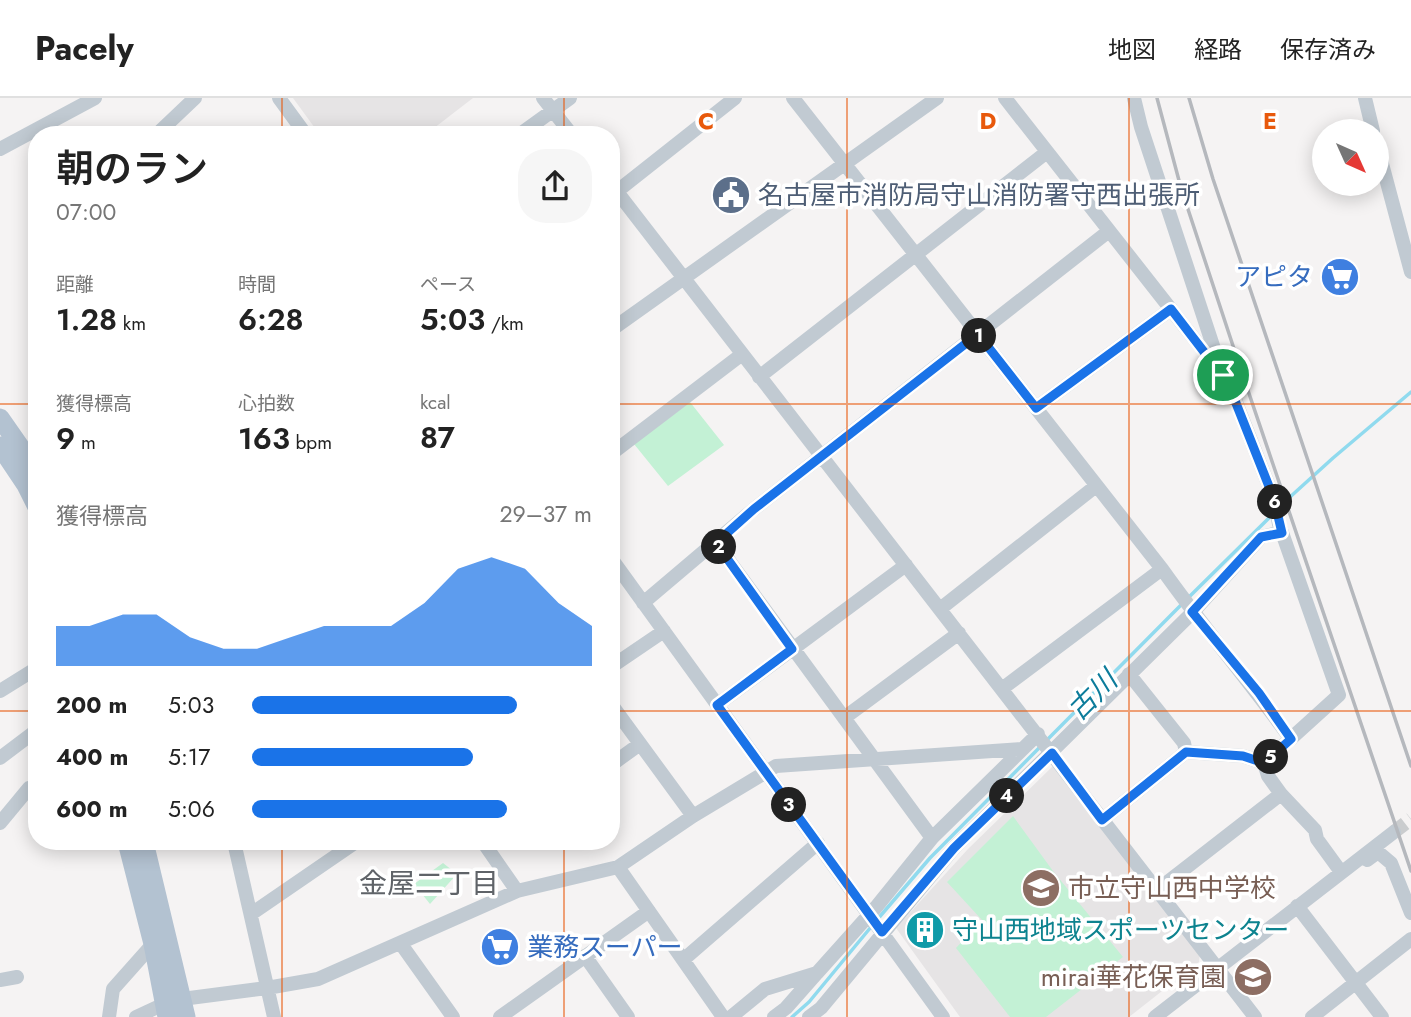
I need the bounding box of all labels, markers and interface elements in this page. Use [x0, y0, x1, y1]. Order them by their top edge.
text: Pacely [35, 25, 134, 72]
text: 地図 [1108, 32, 1156, 67]
text: 経路 [1194, 32, 1242, 67]
text: 保存済み [1280, 32, 1376, 67]
text: C [698, 104, 714, 138]
text: D [980, 104, 997, 138]
text: E [1263, 104, 1277, 138]
north arrow [1312, 119, 1390, 196]
map controls [1312, 119, 1389, 196]
text: 朝のラン [56, 141, 208, 196]
button: share [518, 149, 592, 223]
public building icon: 名古屋市消防局守山消防署守西出張所 [710, 174, 752, 216]
place label: 名古屋市消防局守山消防署守西出張所 [758, 176, 1200, 214]
text: 07:00 [56, 195, 116, 229]
supermarket icon: アピタ [1319, 256, 1361, 298]
place label: アピタ [1235, 258, 1313, 296]
text: 距離 [56, 271, 94, 298]
text: 時間 [238, 271, 276, 298]
text: ペース [420, 271, 476, 298]
text: 1.28 [56, 298, 117, 341]
text: 6:28 [238, 298, 304, 341]
text: 5:03 [420, 298, 485, 341]
text: km [117, 310, 146, 337]
text: /km [485, 310, 524, 337]
pin: 1 [962, 318, 996, 354]
text: 1 [974, 322, 983, 349]
pin [1193, 345, 1253, 405]
icon: arrive [1204, 356, 1242, 394]
text: kcal [420, 389, 451, 416]
text: 獲得標高 [56, 390, 132, 417]
text: 心拍数 [238, 390, 295, 417]
text: 87 [420, 416, 455, 459]
text: 9 [56, 417, 75, 460]
text: 163 [238, 417, 290, 460]
text: m [75, 429, 96, 456]
text: bpm [290, 429, 332, 456]
pin: 6 [1258, 484, 1292, 520]
text: 6 [1268, 488, 1281, 515]
text: 29–37 m [500, 497, 592, 531]
text: 獲得標高 [56, 499, 148, 533]
pin: 2 [702, 530, 736, 564]
text: 2 [712, 533, 725, 560]
water label: 古川 [1058, 659, 1129, 730]
text: 200 m [56, 688, 127, 722]
text: 5:03 [168, 688, 214, 722]
text: 400 m [56, 740, 128, 774]
text: 5:17 [168, 740, 210, 774]
pin: 5 [1254, 740, 1288, 774]
text: 5 [1264, 743, 1277, 770]
pin: 4 [990, 778, 1024, 814]
text: 4 [1000, 782, 1013, 809]
pin: 3 [772, 788, 806, 822]
text: 3 [783, 791, 794, 818]
text: 600 m [56, 792, 128, 826]
text: 5:06 [168, 792, 215, 826]
district label: 金屋二丁目 [359, 863, 499, 904]
school or university icon: 市立守山西中学校 [1020, 867, 1062, 909]
place label: 市立守山西中学校 [1068, 869, 1276, 907]
building icon: 守山西地域スポーツセンター [904, 909, 946, 951]
place label: 守山西地域スポーツセンター [952, 911, 1289, 949]
supermarket icon: 業務スーパー [479, 926, 521, 968]
place label: 業務スーパー [527, 928, 683, 966]
school or university icon: mirai華花保育園 [1232, 956, 1274, 998]
place label: mirai華花保育園 [1041, 958, 1226, 996]

